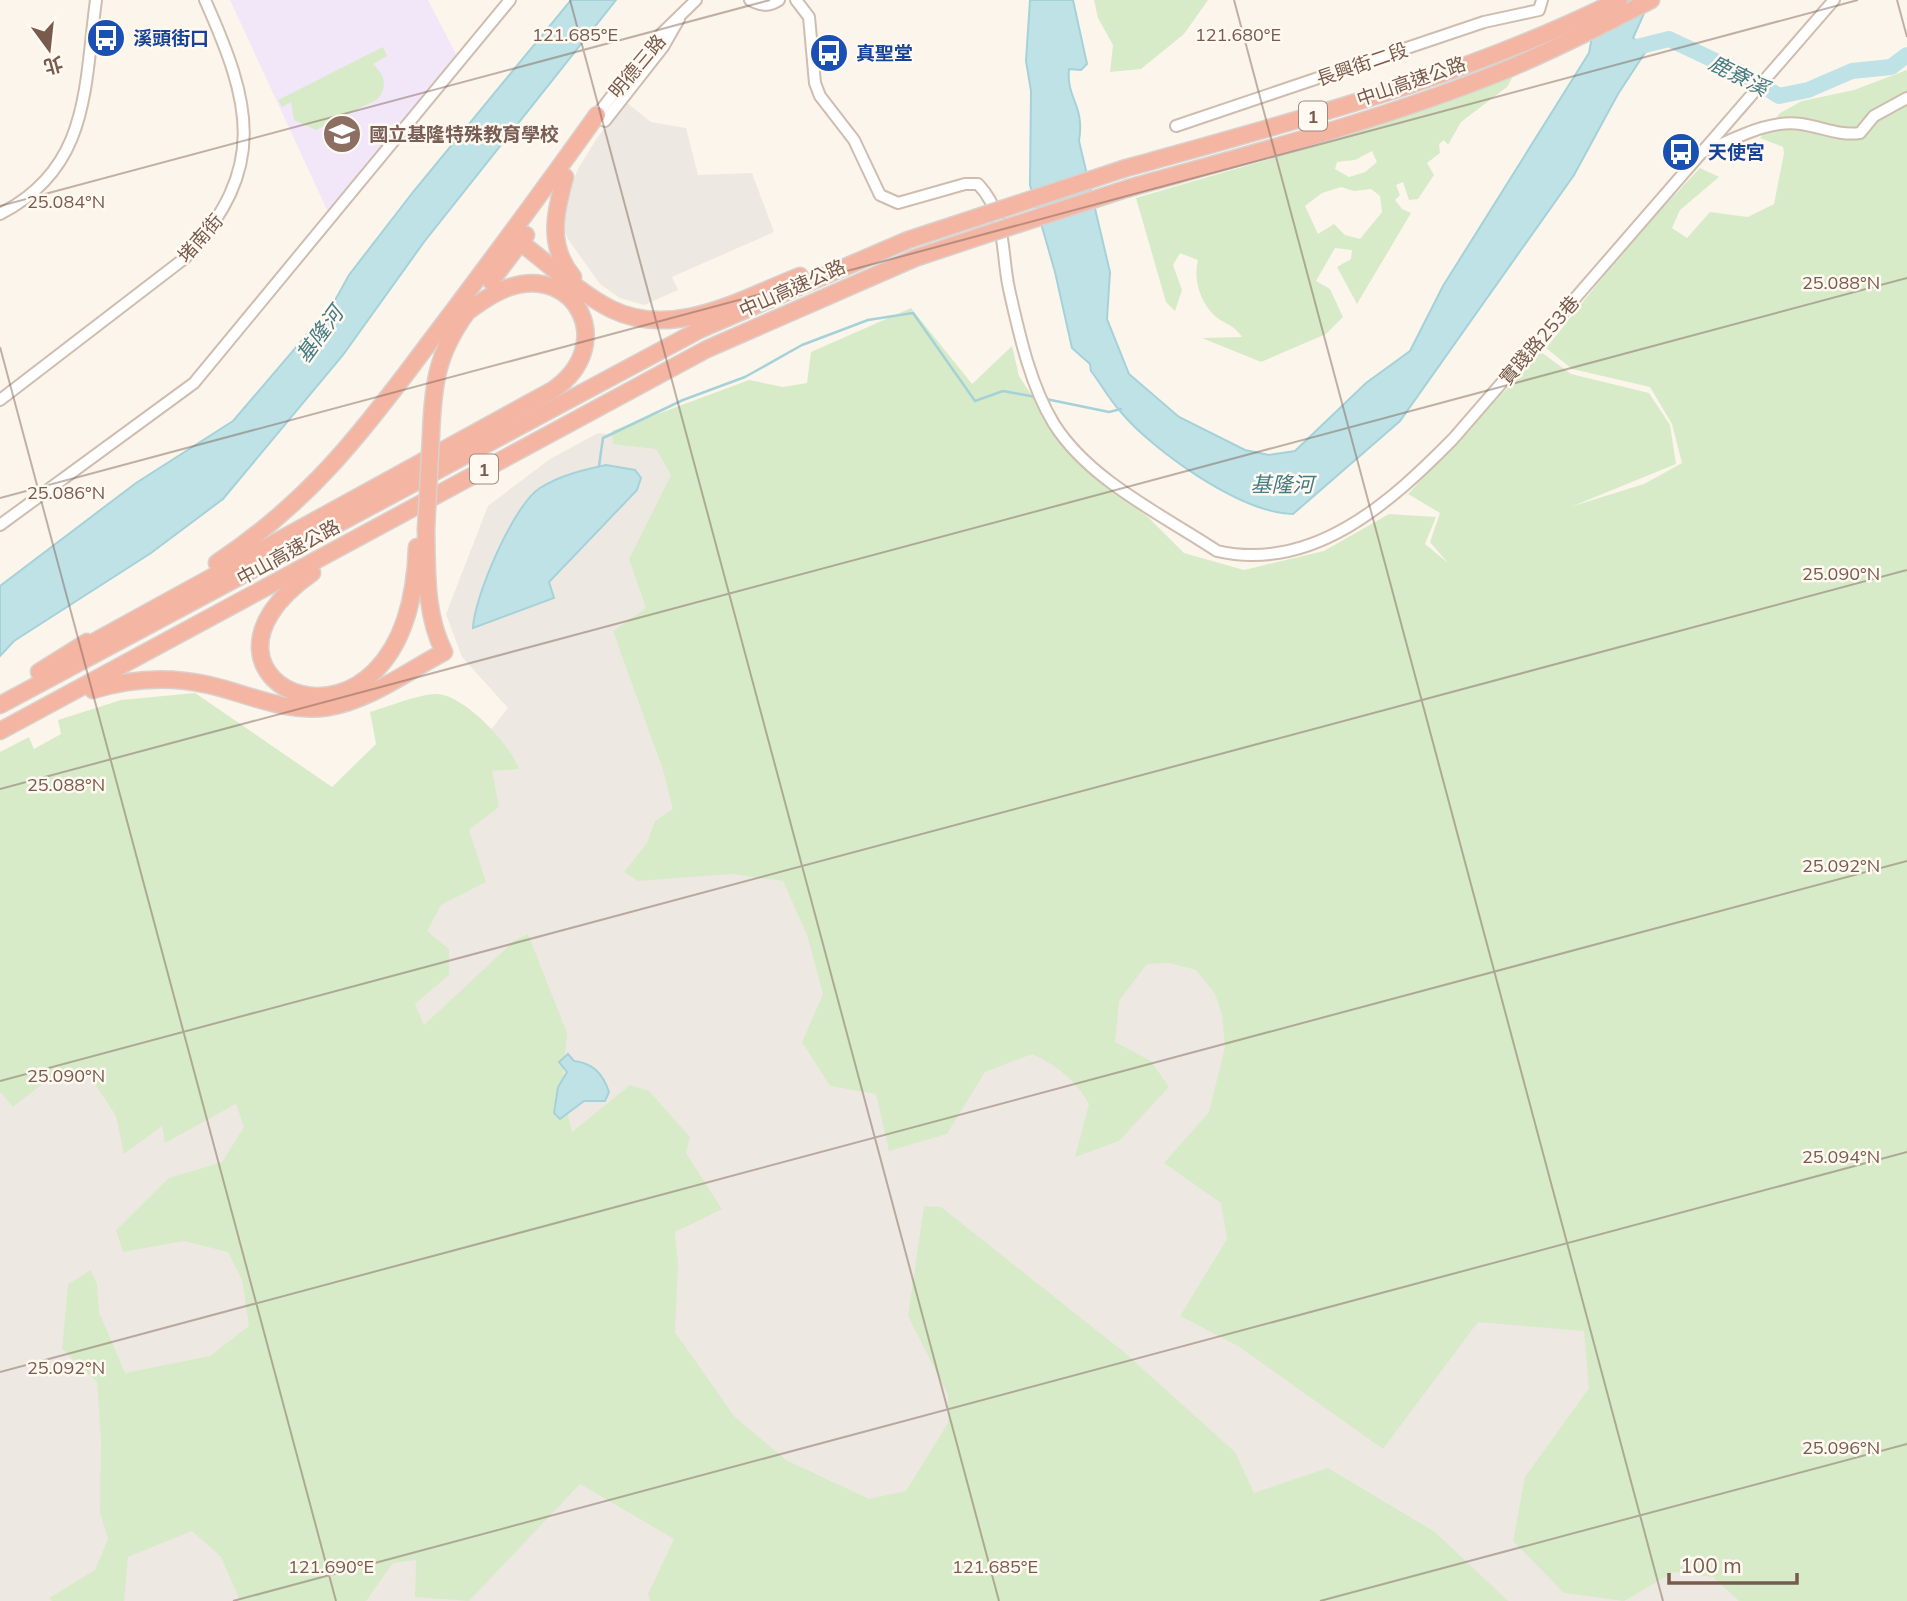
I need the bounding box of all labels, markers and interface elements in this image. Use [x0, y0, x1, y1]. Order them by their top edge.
north arrow [14, 14, 84, 84]
bus stop icon: 溪頭街口 [85, 17, 127, 59]
text: 121.685°E [532, 23, 618, 46]
text: 121.680°E [1195, 23, 1281, 46]
place label: 溪頭街口 [133, 26, 209, 50]
street label: 明德三路 [603, 29, 671, 103]
bus stop icon: 真聖堂 [808, 32, 850, 74]
street label: 長興街二段 [1313, 37, 1411, 91]
place label: 真聖堂 [856, 41, 913, 65]
water label: 鹿寮溪 [1705, 49, 1776, 102]
text: 北 [41, 51, 66, 79]
street label: 中山高速公路 [1353, 51, 1469, 111]
road number: 1 [1299, 102, 1327, 131]
school or university icon: 國立基隆特殊教育學校 [321, 113, 363, 155]
place label: 國立基隆特殊教育學校 [369, 122, 559, 146]
bus stop icon: 天使宮 [1660, 131, 1702, 173]
place label: 天使宮 [1708, 140, 1765, 164]
text: 25.084°N [27, 190, 105, 213]
street label: 堵南街 [172, 209, 228, 267]
street label: 中山高速公路 [735, 254, 849, 322]
text: 25.088°N [1802, 271, 1880, 294]
street label: 實踐路253巷 [1494, 291, 1584, 389]
water label: 基隆河 [290, 298, 350, 367]
road number: 1 [470, 454, 498, 484]
water label: 基隆河 [1251, 471, 1317, 497]
text: 25.086°N [27, 481, 105, 504]
street label: 中山高速公路 [232, 514, 344, 590]
text: 25.090°N [1802, 562, 1880, 585]
text: 25.088°N [27, 773, 105, 796]
text: 25.092°N [1802, 854, 1880, 877]
text: 25.090°N [27, 1064, 105, 1087]
text: 25.094°N [1802, 1145, 1880, 1168]
text: 25.092°N [27, 1356, 105, 1379]
text: 25.096°N [1802, 1436, 1880, 1459]
scale bar [1669, 1542, 1797, 1586]
text: 100 m [1680, 1552, 1742, 1578]
text: 121.690°E [288, 1555, 374, 1578]
text: 121.685°E [952, 1555, 1038, 1578]

